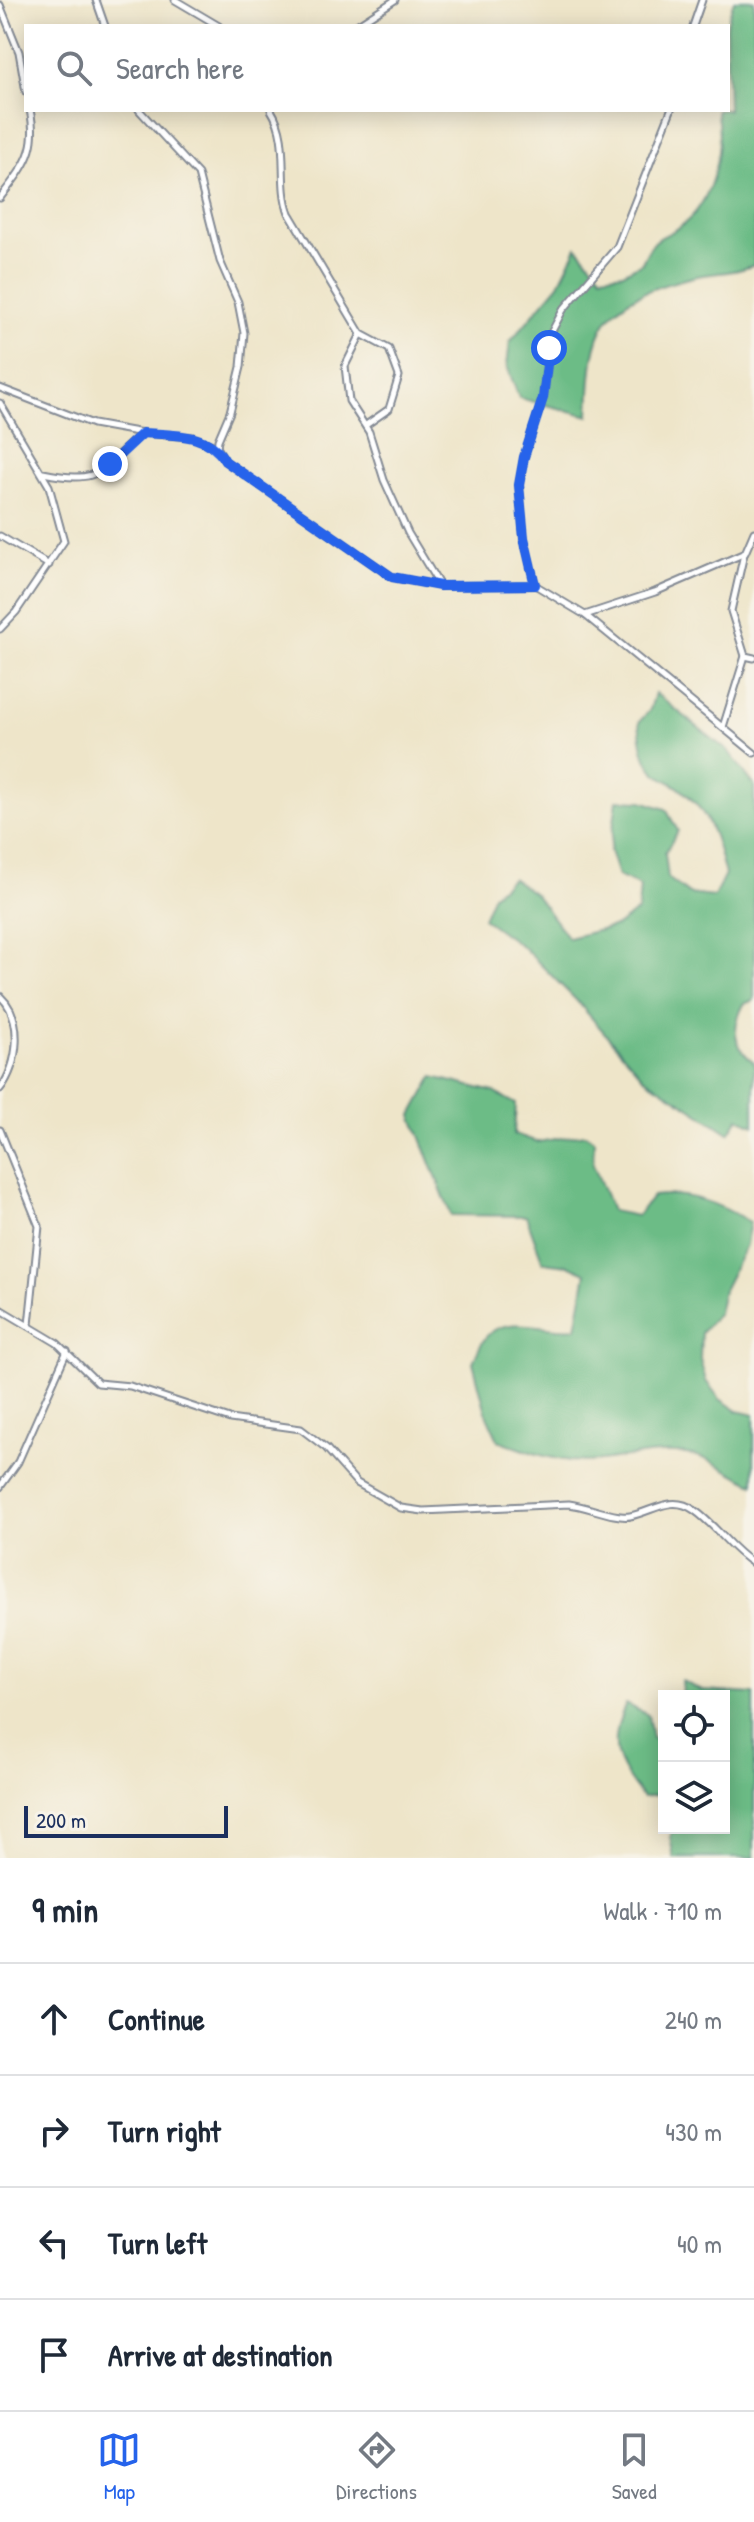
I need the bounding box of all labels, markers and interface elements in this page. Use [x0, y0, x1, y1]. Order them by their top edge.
search box [24, 24, 730, 112]
icon: search [52, 46, 96, 90]
text: Search here [116, 48, 244, 88]
route start [531, 330, 567, 366]
route end [92, 446, 128, 482]
map controls [658, 1690, 730, 1834]
button: locate [658, 1690, 730, 1762]
button: layers [658, 1762, 730, 1834]
scale bar [24, 1802, 228, 1838]
text: 200 m [36, 1805, 86, 1835]
text: 9 min [32, 1887, 98, 1933]
text: Walk · 710 m [603, 1893, 722, 1928]
icon: ahead [32, 1997, 76, 2041]
text: Continue [108, 1999, 205, 2039]
text: 240 m [665, 2002, 722, 2037]
icon: right [32, 2109, 76, 2153]
text: Turn right [108, 2111, 221, 2151]
text: 430 m [665, 2114, 722, 2149]
icon: left [32, 2221, 76, 2265]
text: Turn left [108, 2223, 207, 2263]
text: 40 m [677, 2226, 722, 2261]
icon: arrive [32, 2333, 76, 2377]
text: Arrive at destination [108, 2335, 333, 2375]
tab: Map [97, 2428, 141, 2506]
tab: Directions [336, 2428, 417, 2506]
tab: Saved [612, 2428, 657, 2506]

